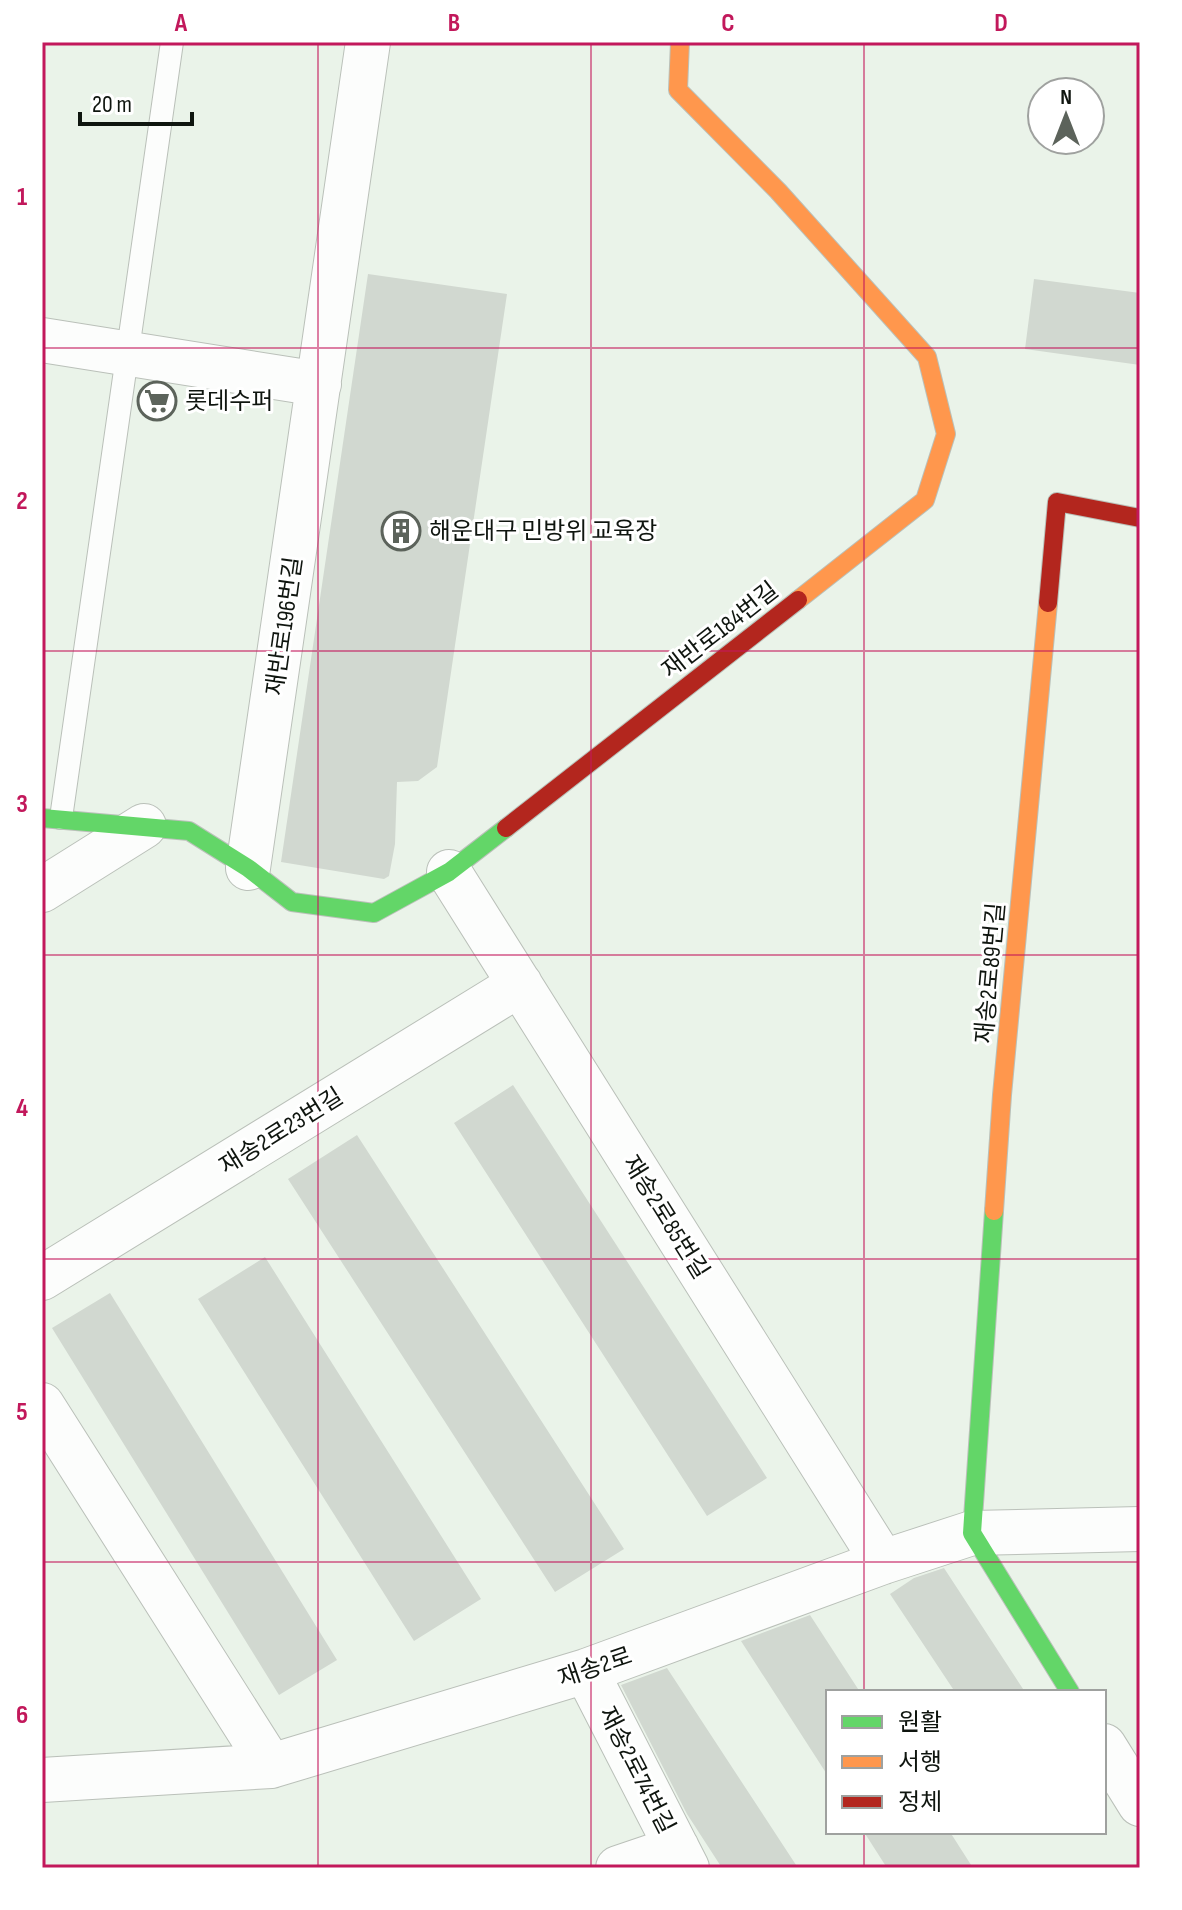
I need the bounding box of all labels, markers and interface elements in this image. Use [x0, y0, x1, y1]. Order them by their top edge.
text: A [174, 8, 188, 39]
text: B [448, 8, 460, 39]
text: C [721, 8, 735, 39]
text: D [994, 8, 1008, 39]
scale bar [80, 76, 192, 126]
north arrow [1026, 76, 1106, 156]
text: N [1060, 84, 1072, 111]
text: 20 m [92, 90, 132, 119]
text: 1 [17, 182, 27, 213]
supermarket icon: 롯데수퍼 [136, 380, 178, 422]
place label: 롯데수퍼 [185, 387, 273, 416]
text: 2 [16, 486, 28, 517]
building icon: 해운대구 민방위 교육장 [380, 510, 422, 552]
place label: 해운대구 민방위 교육장 [429, 517, 657, 546]
street label: 재반로196번길 [260, 555, 309, 697]
street label: 재반로184번길 [656, 576, 784, 685]
text: 3 [16, 789, 28, 820]
street label: 재송2로89번길 [970, 901, 1011, 1045]
street label: 재송2로23번길 [214, 1082, 348, 1181]
text: 4 [16, 1093, 28, 1124]
street label: 재송2로85번길 [616, 1150, 715, 1284]
text: 5 [16, 1397, 28, 1428]
street label: 재송2로 [554, 1641, 636, 1694]
legend [826, 1690, 1106, 1834]
text: 6 [16, 1700, 28, 1731]
street label: 재송2로74번길 [592, 1702, 681, 1839]
text: 원활 [898, 1708, 942, 1737]
text: 서행 [898, 1748, 942, 1777]
text: 정체 [898, 1788, 942, 1817]

